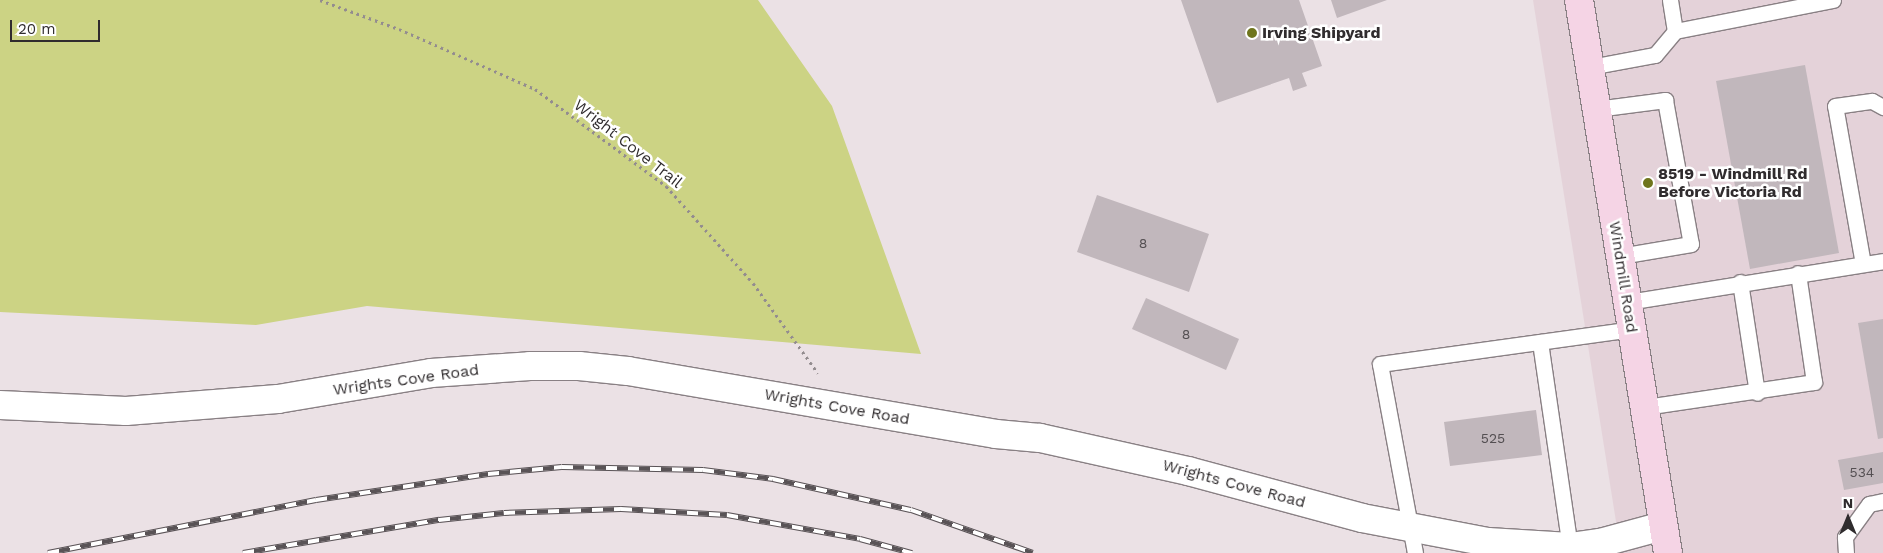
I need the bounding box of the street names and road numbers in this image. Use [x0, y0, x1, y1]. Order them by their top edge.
street label: Wright Cove Trail [570, 96, 686, 192]
street label: Windmill Road [1605, 220, 1641, 334]
street label: Wrights Cove Road [332, 360, 480, 400]
street label: Wrights Cove Road [763, 385, 911, 429]
street label: Wrights Cove Road [1160, 456, 1308, 512]

